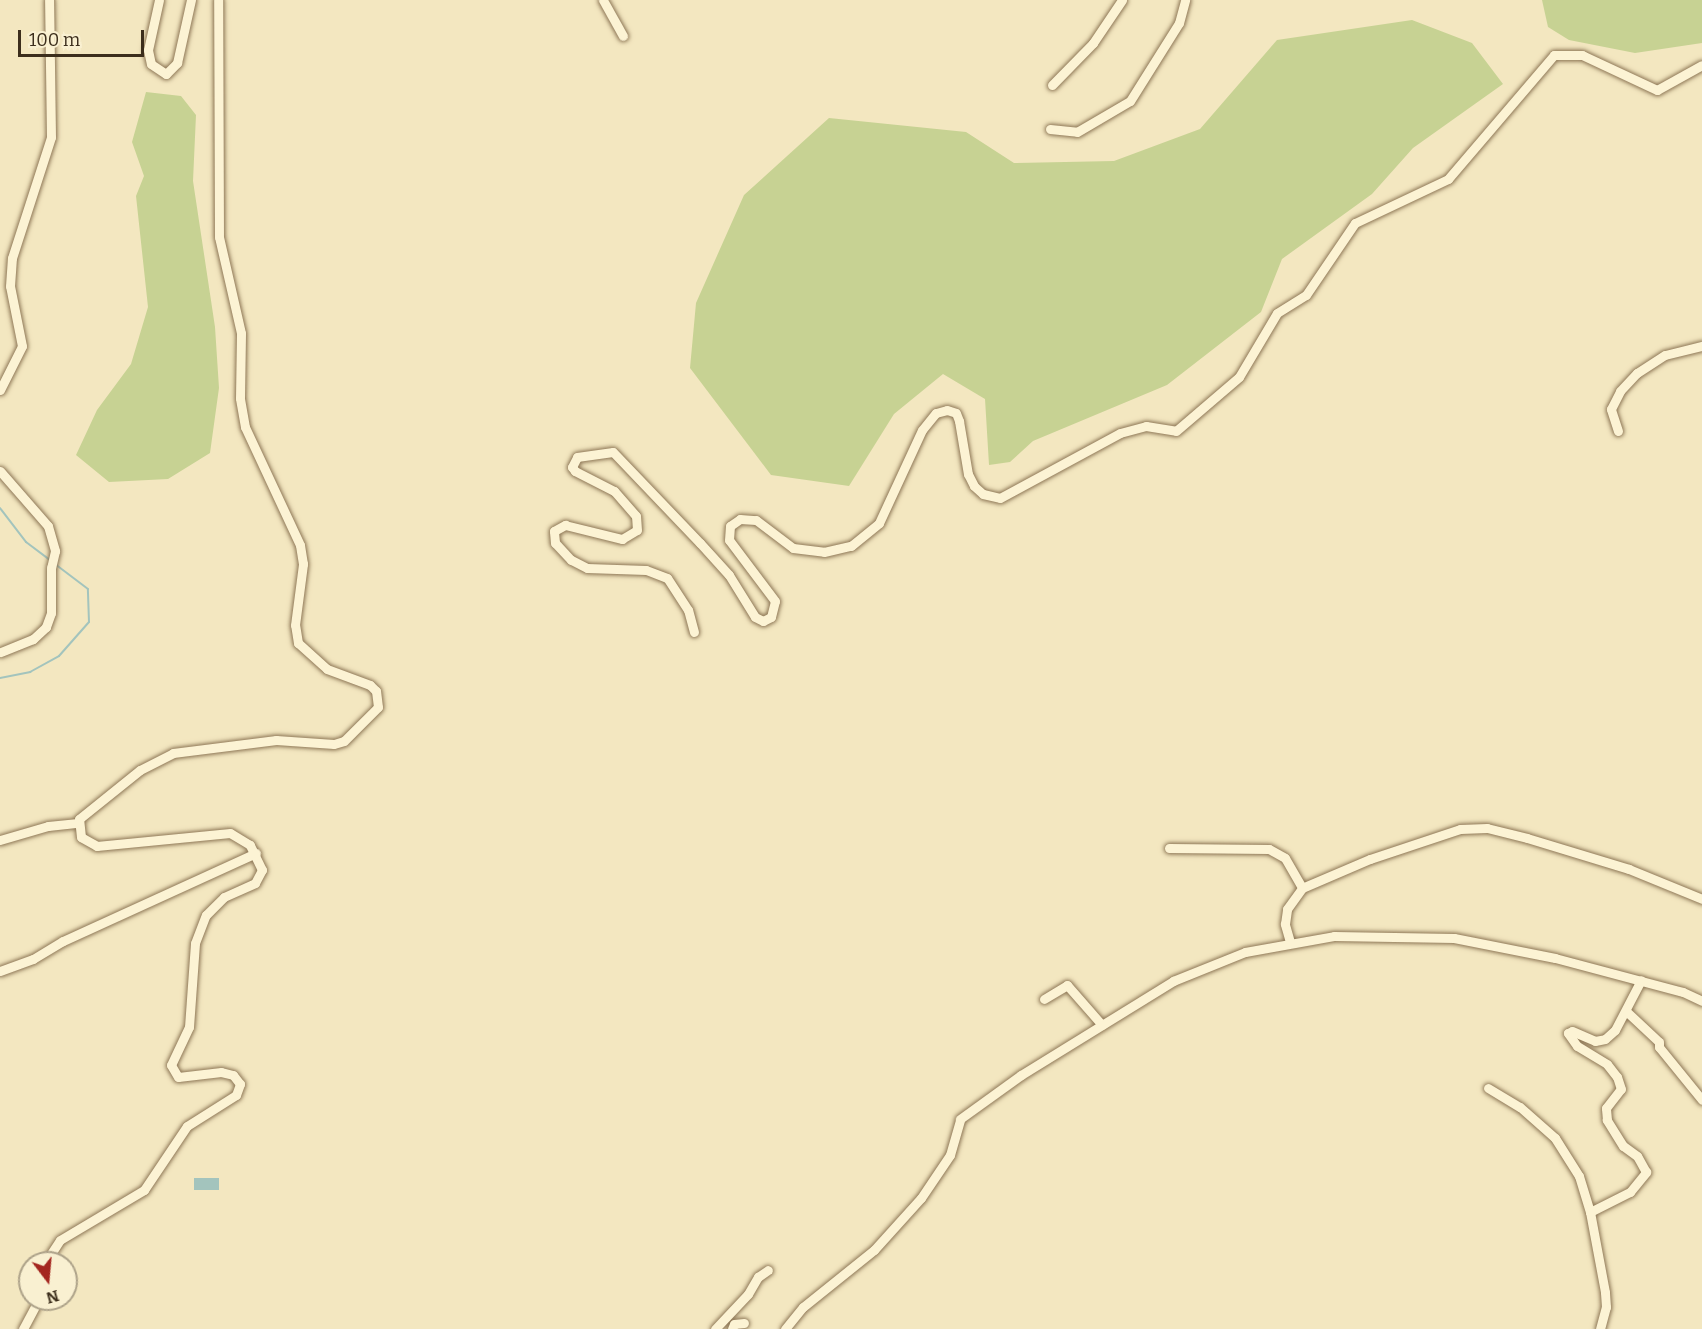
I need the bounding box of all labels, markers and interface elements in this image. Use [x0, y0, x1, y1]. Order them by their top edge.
scale bar [21, 18, 147, 56]
text: 100 m [29, 29, 80, 51]
north arrow [18, 1251, 78, 1311]
text: N [44, 1286, 61, 1308]

